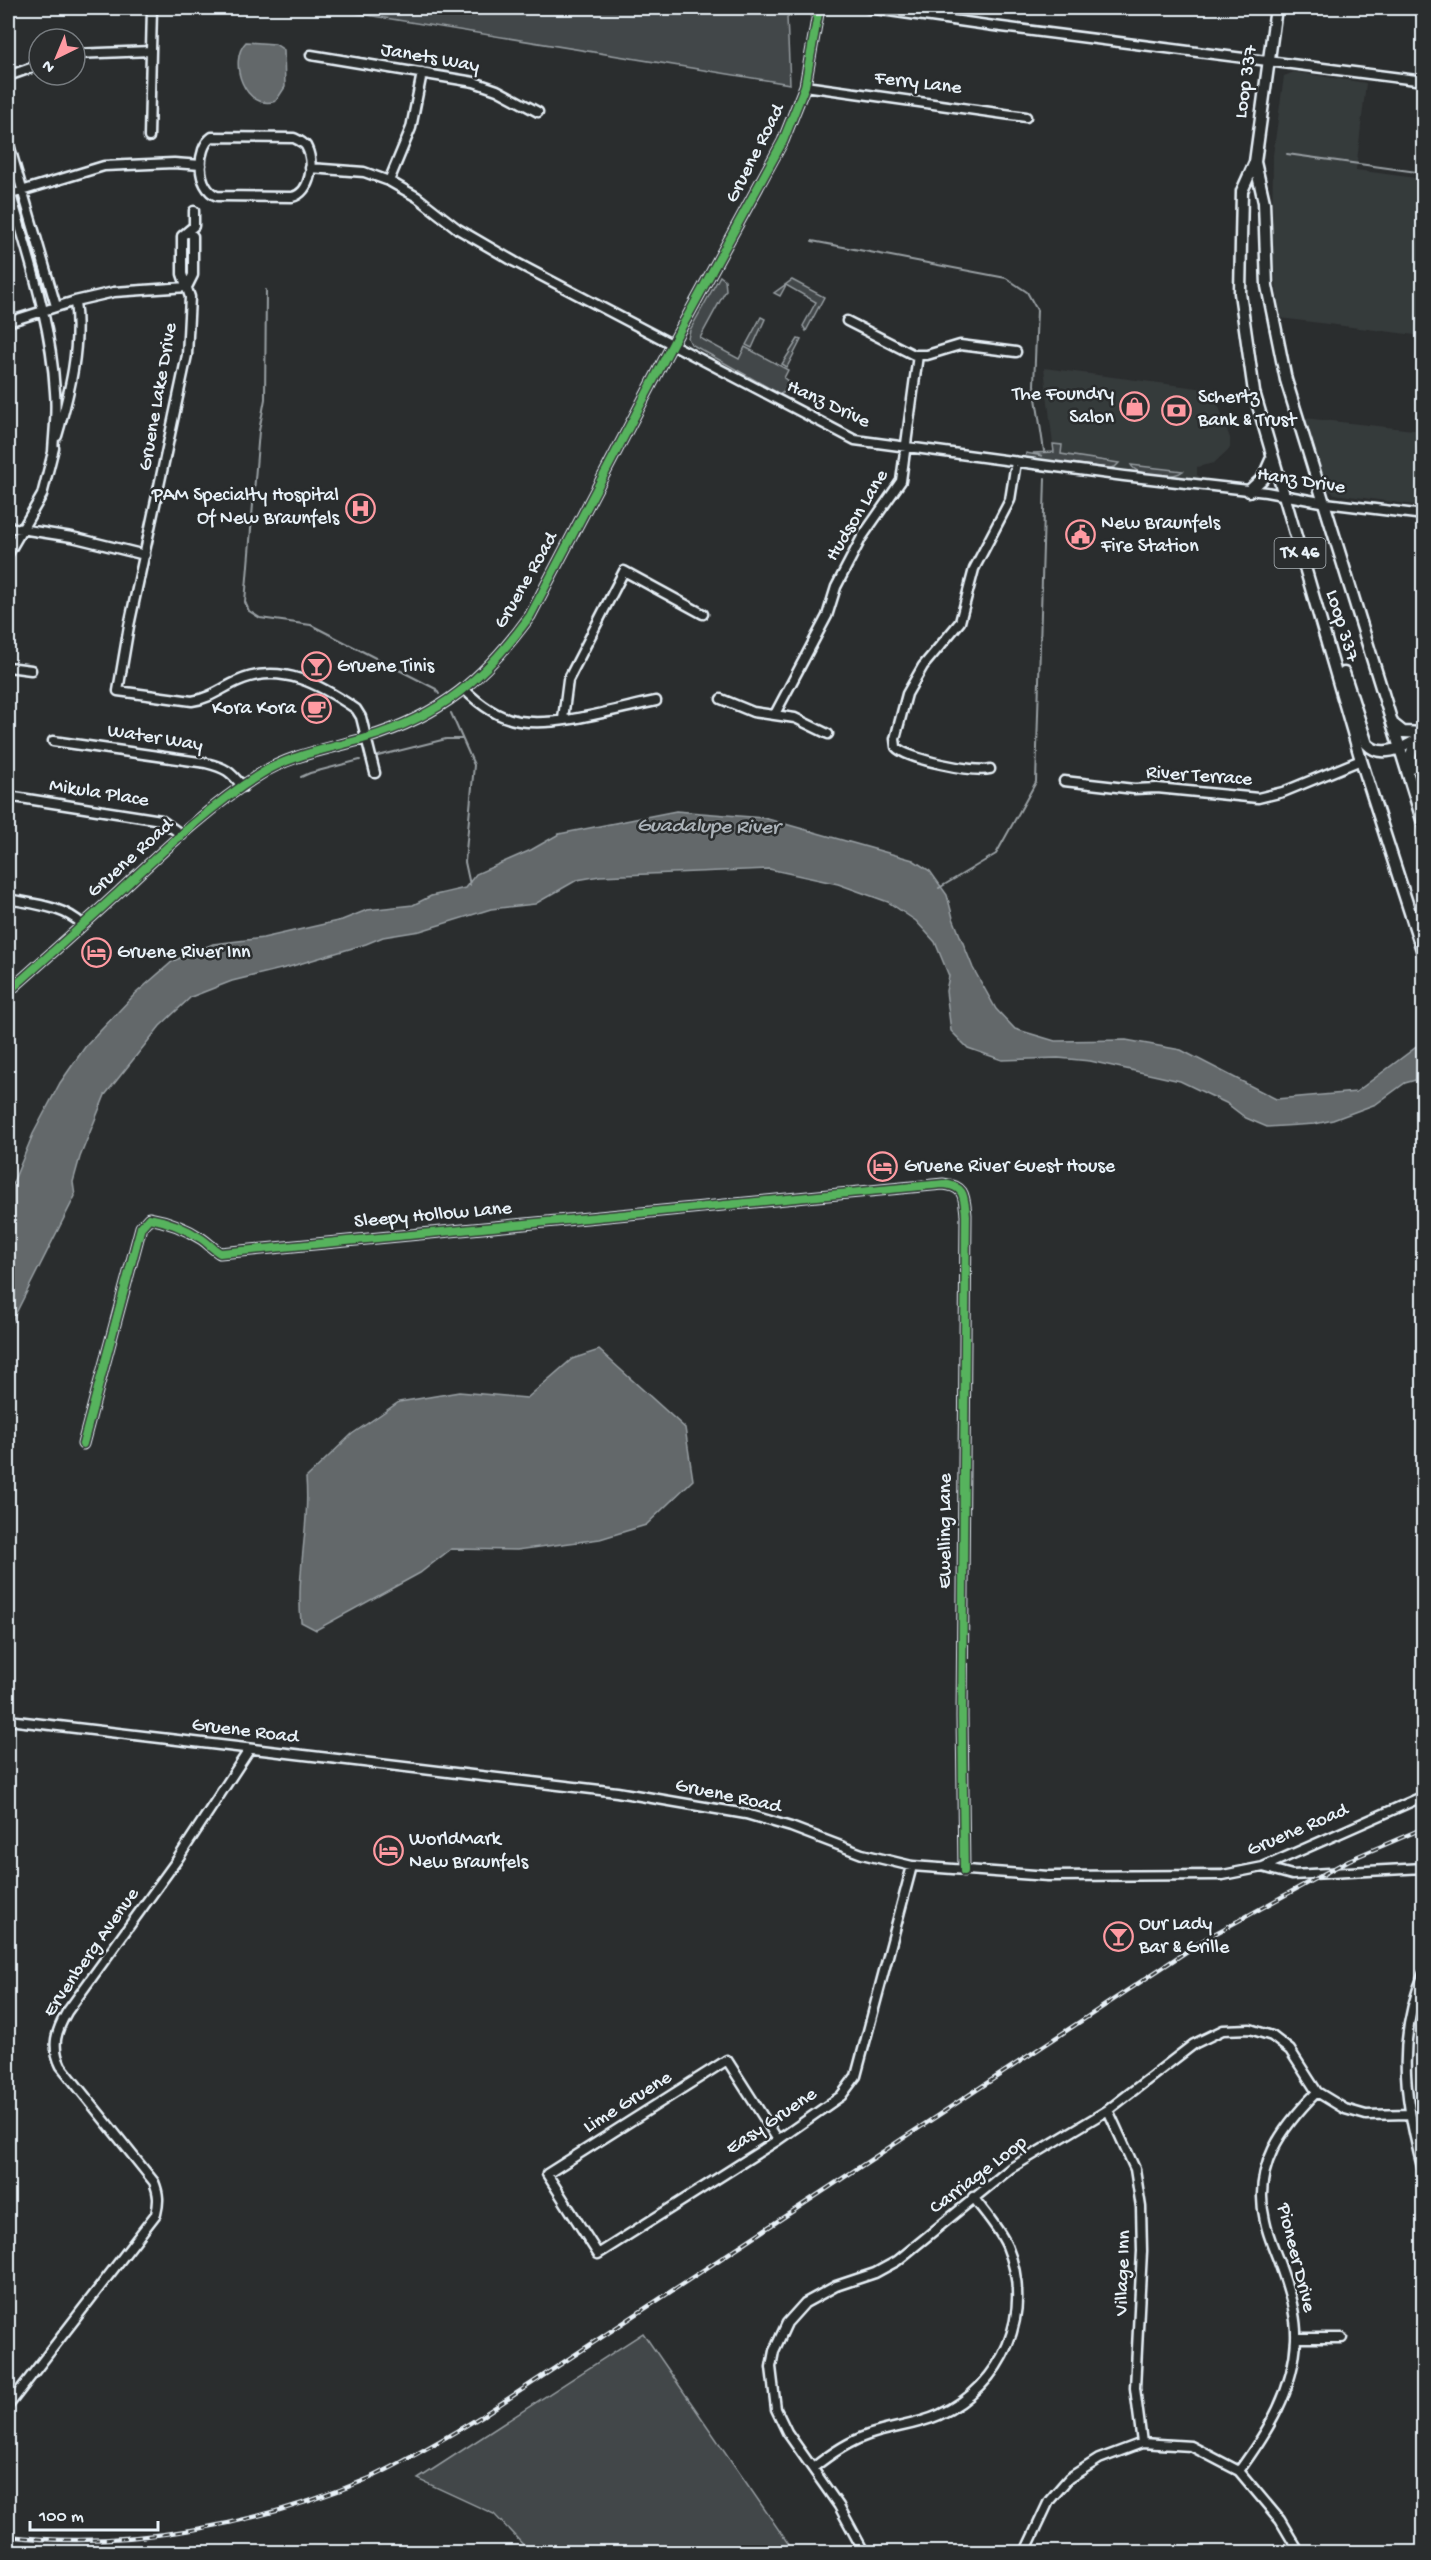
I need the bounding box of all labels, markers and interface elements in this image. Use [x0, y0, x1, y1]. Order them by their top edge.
north arrow [27, 27, 87, 87]
street label: Janets Way [379, 39, 481, 79]
street label: Loop 337 [1230, 43, 1264, 120]
text: N [38, 55, 59, 76]
street label: Ferry Lane [872, 67, 964, 101]
street label: Gruene Road [721, 99, 792, 207]
street label: Gruene Lake Drive [135, 320, 183, 473]
street label: Hanz Drive [783, 376, 874, 435]
place label: The Foundry Salon [1011, 384, 1114, 430]
place label: Schertz Bank & Trust [1197, 387, 1298, 433]
shop icon: The Foundry Salon [1119, 391, 1151, 423]
bank icon: Schertz Bank & Trust [1161, 394, 1193, 426]
street label: Hanz Drive [1255, 464, 1348, 500]
street label: Hudson Lane [822, 465, 895, 566]
place label: PAM Specialty Hospital Of New Braunfels [151, 485, 340, 531]
hospital icon: PAM Specialty Hospital Of New Braunfels [344, 492, 376, 524]
place label: New Braunfels Fire Station [1100, 513, 1221, 559]
public building icon: New Braunfels Fire Station [1064, 519, 1096, 551]
street label: Gruene Road [490, 527, 565, 633]
road number: TX 46 [1274, 538, 1326, 568]
street label: Loop 337 [1319, 587, 1363, 665]
bar icon: Gruene Tinis [300, 651, 332, 683]
place label: Gruene Tinis [337, 656, 435, 679]
cafe icon: Kora Kora [301, 693, 333, 725]
place label: Kora Kora [212, 698, 297, 721]
street label: Water Way [106, 720, 205, 758]
street label: River Terrace [1145, 762, 1253, 792]
street label: Mikula Place [48, 775, 151, 813]
street label: Gruene Road [83, 813, 180, 904]
water label: Guadalupe River [637, 814, 784, 842]
hotel icon: Gruene River Inn [80, 937, 112, 969]
place label: Gruene River Inn [117, 942, 251, 965]
hotel icon: Gruene River Guest House [867, 1151, 899, 1183]
place label: Gruene River Guest House [904, 1156, 1116, 1179]
street label: Sleepy Hollow Lane [353, 1198, 513, 1234]
street label: Ewelling Lane [935, 1473, 958, 1589]
street label: Gruene Road [190, 1714, 302, 1750]
street label: Gruene Road [673, 1775, 785, 1820]
street label: Gruene Road [1244, 1798, 1354, 1863]
place label: WorldMark New Braunfels [409, 1829, 529, 1875]
hotel icon: WorldMark New Braunfels [372, 1835, 404, 1867]
street label: Ervenberg Avenue [39, 1883, 146, 2022]
place label: Our Lady Bar & Grille [1138, 1914, 1230, 1960]
bar icon: Our Lady Bar & Grille [1102, 1921, 1134, 1953]
street label: Lime Gruene [579, 2066, 677, 2139]
street label: Easy Gruene [722, 2083, 822, 2161]
street label: Carriage Loop [926, 2132, 1032, 2220]
street label: Pioneer Drive [1270, 2200, 1320, 2315]
street label: Village Inn [1111, 2229, 1137, 2317]
scale bar [30, 2494, 158, 2532]
text: 100 m [38, 2507, 84, 2528]

